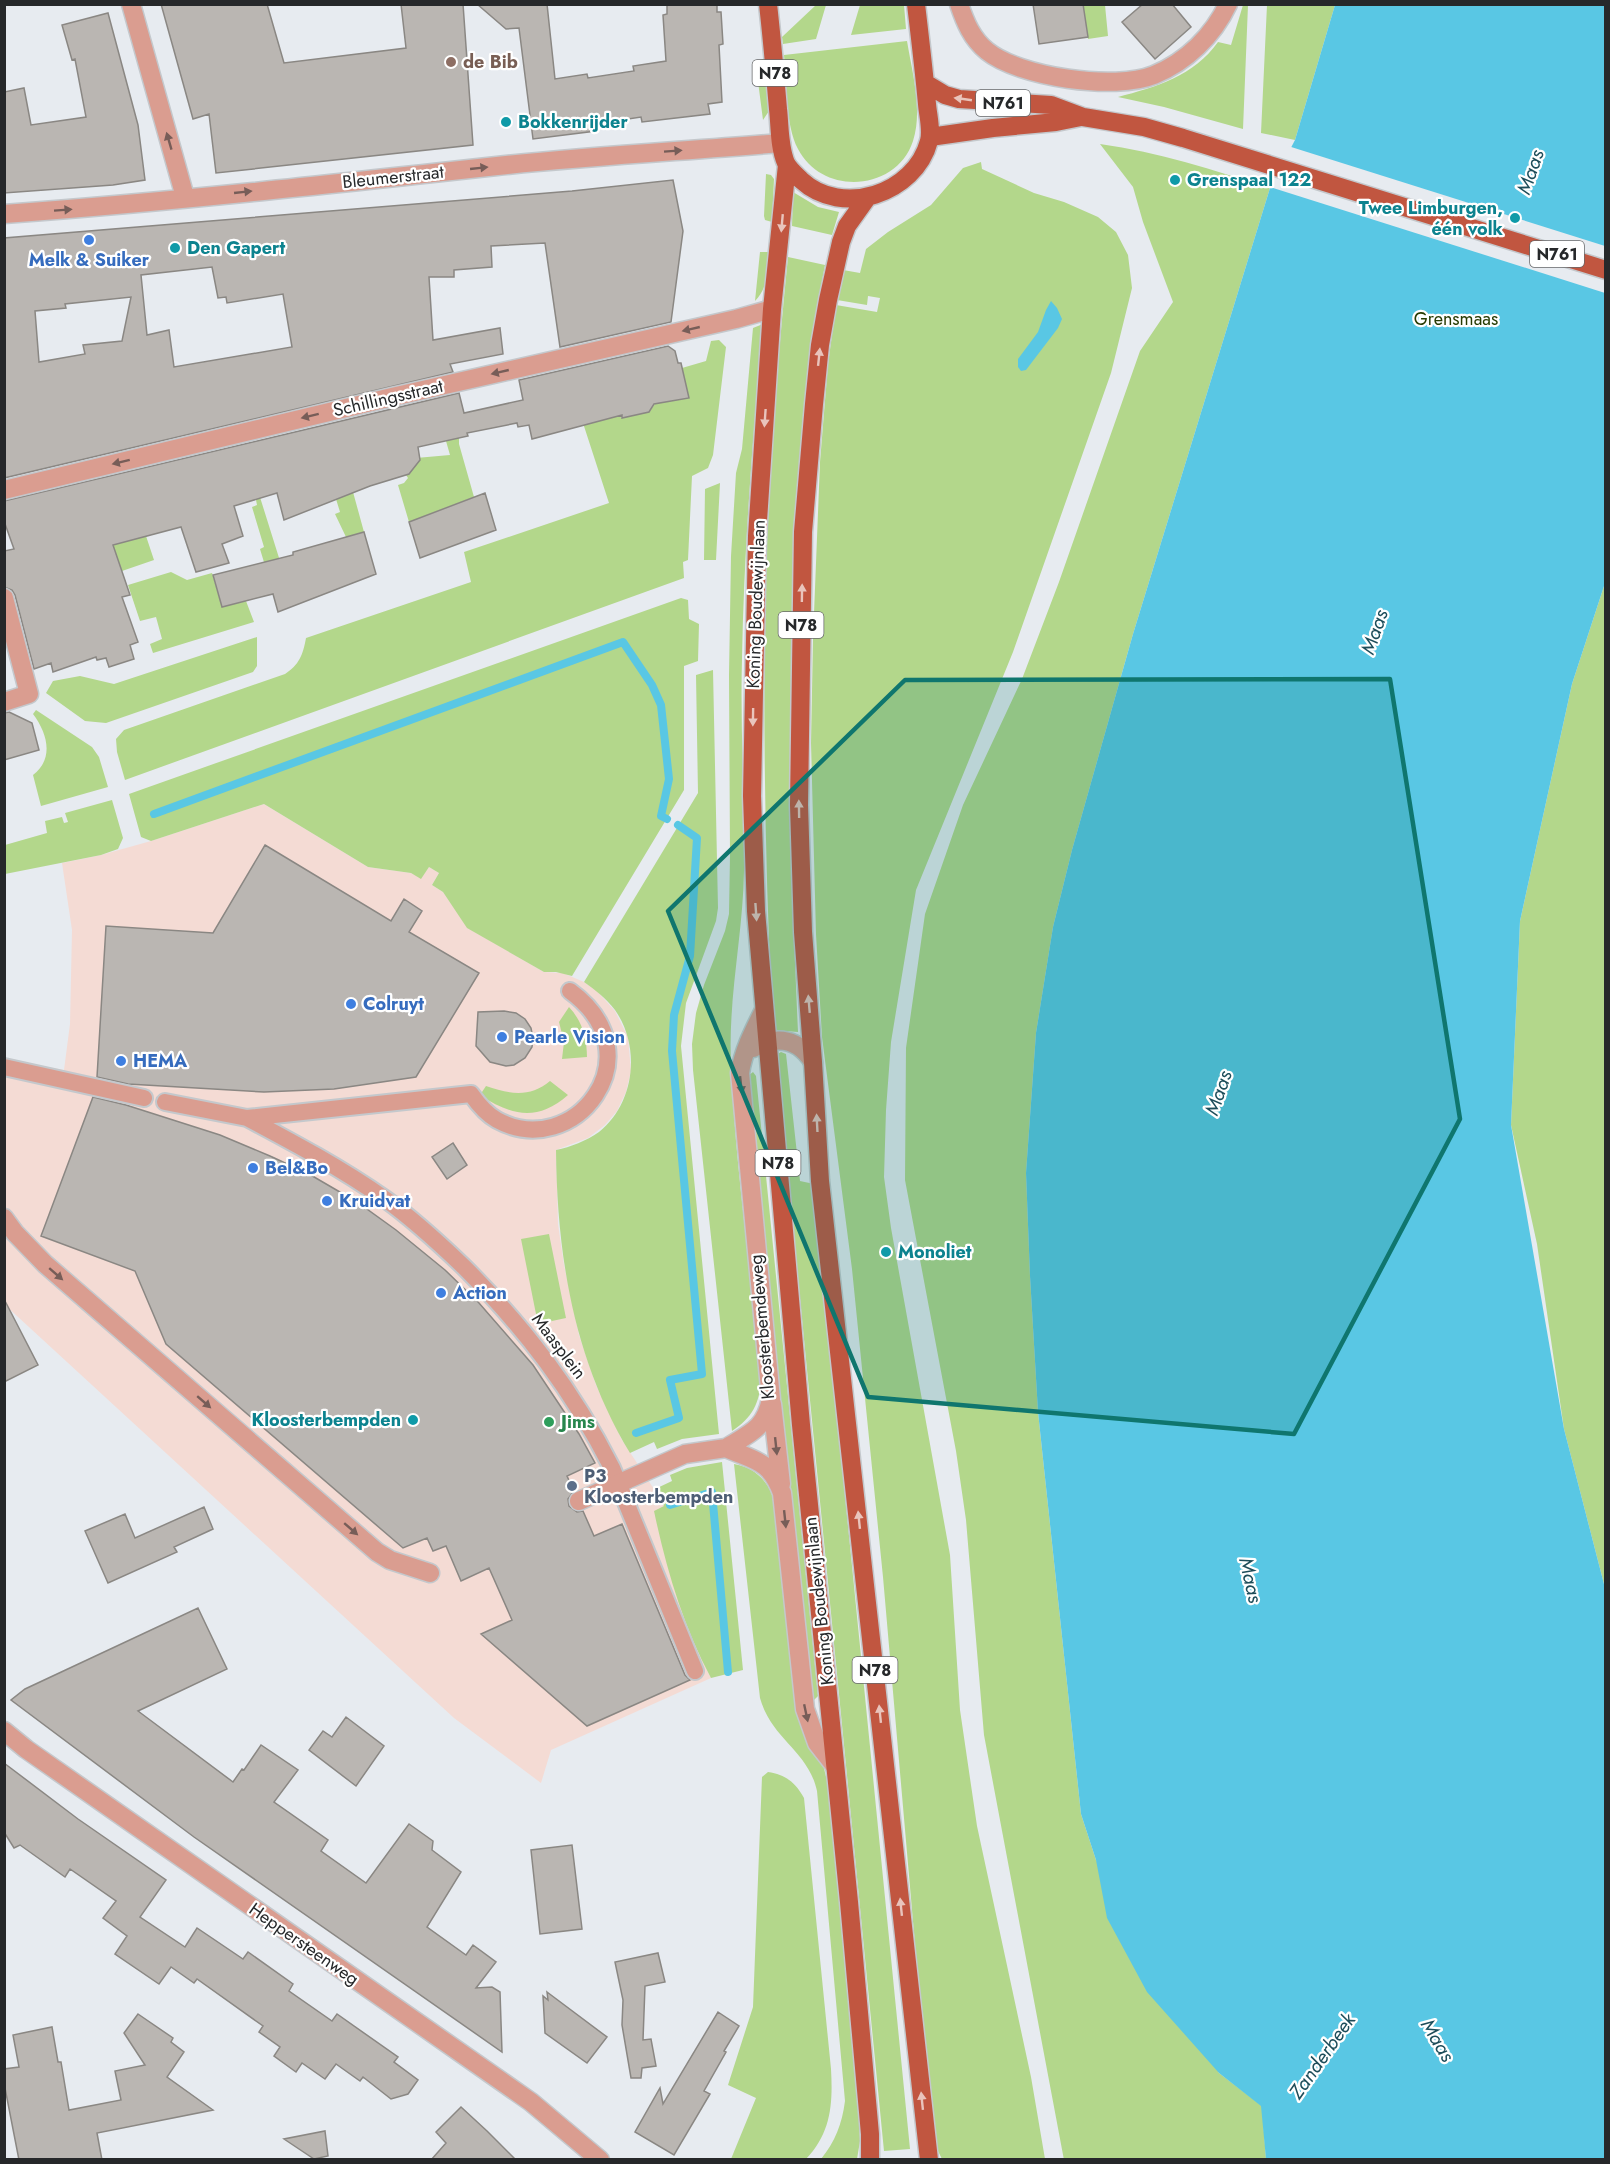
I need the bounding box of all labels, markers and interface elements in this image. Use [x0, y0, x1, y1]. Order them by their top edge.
place label: de Bib [463, 49, 518, 75]
marker: de Bib [444, 55, 458, 69]
road number: N78 [752, 60, 798, 86]
road number: N761 [976, 90, 1030, 116]
one-way arrow [954, 94, 973, 103]
place label: Bokkenrijder [518, 109, 628, 135]
marker: Bokkenrijder [499, 115, 513, 129]
one-way arrow [164, 132, 173, 150]
one-way arrow [663, 146, 682, 155]
water label: Maas [1509, 146, 1552, 198]
street label: Bleumerstraat [341, 159, 446, 195]
one-way arrow [469, 163, 488, 173]
place label: Grenspaal 122 [1187, 167, 1311, 193]
marker: Grenspaal 122 [1168, 173, 1182, 187]
one-way arrow [233, 187, 252, 196]
place label: Twee Limburgen, één volk [1359, 195, 1504, 242]
one-way arrow [53, 205, 72, 215]
marker: Twee Limburgen, één volk [1508, 211, 1522, 225]
one-way arrow [777, 214, 787, 233]
marker: Melk & Suiker [82, 233, 96, 247]
place label: Den Gapert [187, 235, 285, 261]
marker: Den Gapert [168, 241, 182, 255]
road number: N761 [1530, 241, 1584, 267]
place label: Melk & Suiker [29, 247, 150, 273]
park label: Grensmaas [1414, 306, 1498, 332]
one-way arrow [681, 325, 700, 334]
one-way arrow [814, 347, 824, 366]
one-way arrow [491, 368, 510, 377]
street label: Schillingsstraat [331, 373, 446, 423]
one-way arrow [760, 408, 770, 427]
one-way arrow [301, 412, 320, 422]
one-way arrow [111, 458, 130, 467]
street label: Koning Boudewijnlaan [740, 519, 772, 689]
one-way arrow [797, 584, 807, 603]
water label: Maas [1353, 606, 1396, 658]
road number: N78 [778, 612, 824, 638]
one-way arrow [748, 708, 758, 727]
one-way arrow [795, 800, 804, 819]
one-way arrow [751, 903, 761, 922]
place label: Colruyt [363, 991, 424, 1017]
one-way arrow [804, 994, 813, 1013]
marker: Colruyt [344, 997, 358, 1011]
place label: Pearle Vision [514, 1024, 625, 1050]
marker: Pearle Vision [495, 1030, 509, 1044]
place label: HEMA [133, 1048, 188, 1074]
marker: HEMA [114, 1054, 128, 1068]
water label: Maas [1197, 1067, 1240, 1119]
one-way arrow [736, 1075, 746, 1094]
one-way arrow [812, 1113, 821, 1132]
road number: N78 [756, 1150, 800, 1176]
place label: Bel&Bo [265, 1155, 329, 1181]
marker: Bel&Bo [246, 1161, 260, 1175]
place label: Kruidvat [339, 1188, 411, 1214]
marker: Kruidvat [320, 1194, 334, 1208]
place label: Monoliet [898, 1239, 972, 1265]
marker: Monoliet [879, 1245, 893, 1259]
street label: Kloosterbemdeweg [743, 1253, 781, 1401]
one-way arrow [48, 1267, 63, 1280]
place label: Action [452, 1280, 507, 1306]
marker: Action [434, 1286, 448, 1300]
street label: Maasplein [525, 1307, 593, 1385]
one-way arrow [196, 1395, 212, 1408]
place label: Kloosterbempden [252, 1407, 401, 1433]
place label: Jims [558, 1409, 595, 1435]
marker: Kloosterbempden [406, 1413, 420, 1427]
marker: Jims [542, 1415, 556, 1429]
one-way arrow [772, 1437, 781, 1456]
place label: P3 Kloosterbempden [584, 1463, 733, 1510]
marker: P3 Kloosterbempden [565, 1479, 579, 1493]
one-way arrow [780, 1510, 790, 1529]
one-way arrow [854, 1510, 864, 1529]
street label: Koning Boudewijnlaan [797, 1516, 841, 1686]
one-way arrow [343, 1522, 358, 1535]
water label: Maas [1231, 1555, 1270, 1606]
road number: N78 [852, 1657, 898, 1683]
one-way arrow [802, 1704, 812, 1722]
one-way arrow [875, 1704, 885, 1723]
street label: Heppersteenweg [244, 1896, 364, 1992]
one-way arrow [896, 1898, 906, 1917]
water label: Zanderbeek [1282, 2006, 1364, 2106]
water label: Maas [1413, 2013, 1462, 2067]
one-way arrow [917, 2092, 927, 2111]

